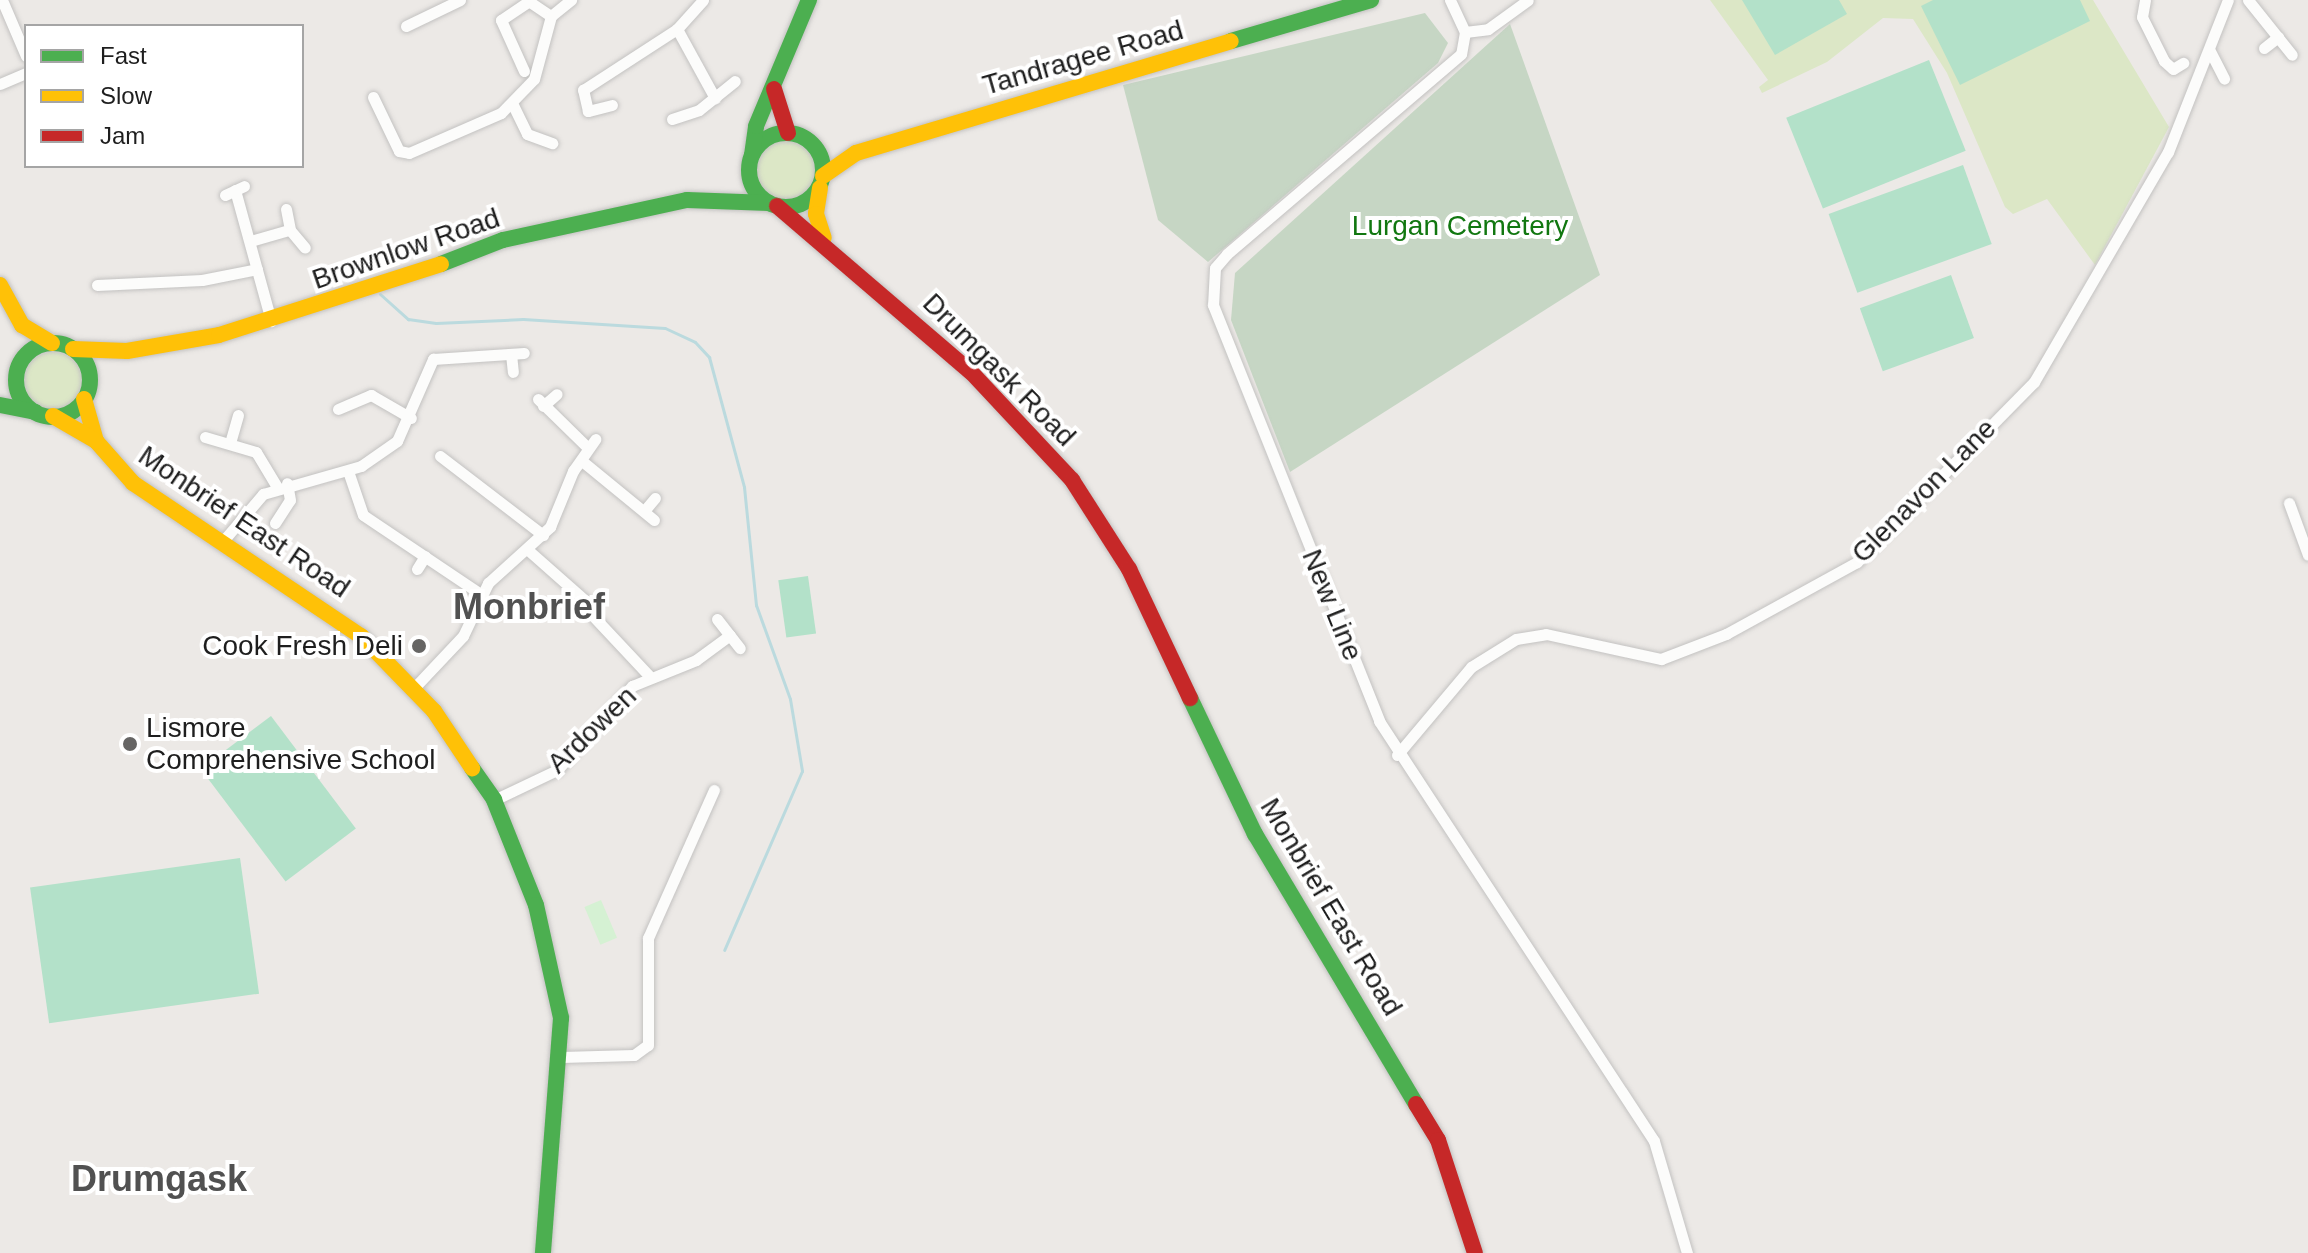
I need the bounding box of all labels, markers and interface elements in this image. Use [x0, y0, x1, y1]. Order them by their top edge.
street label: Tandragee Road [979, 13, 1187, 103]
legend [24, 24, 304, 168]
text: Fast [100, 42, 147, 69]
text: Slow [100, 82, 152, 109]
text: Jam [100, 122, 145, 149]
street label: Brownlow Road [308, 201, 504, 297]
park label: Lurgan Cemetery [1352, 209, 1568, 243]
street label: Drumgask Road [916, 287, 1082, 453]
street label: Glenavon Lane [1845, 412, 2003, 570]
street label: Monbrief East Road [132, 439, 356, 605]
street label: New Line [1295, 545, 1369, 665]
district label: Monbrief [453, 585, 605, 629]
place label: Cook Fresh Deli [202, 629, 403, 663]
marker: Cook Fresh Deli [410, 637, 428, 655]
street label: Ardowen [541, 680, 643, 780]
place label: Lismore Comprehensive School [146, 711, 435, 777]
marker: Lismore Comprehensive School [121, 735, 139, 753]
street label: Monbrief East Road [1253, 792, 1409, 1022]
district label: Drumgask [71, 1157, 247, 1201]

